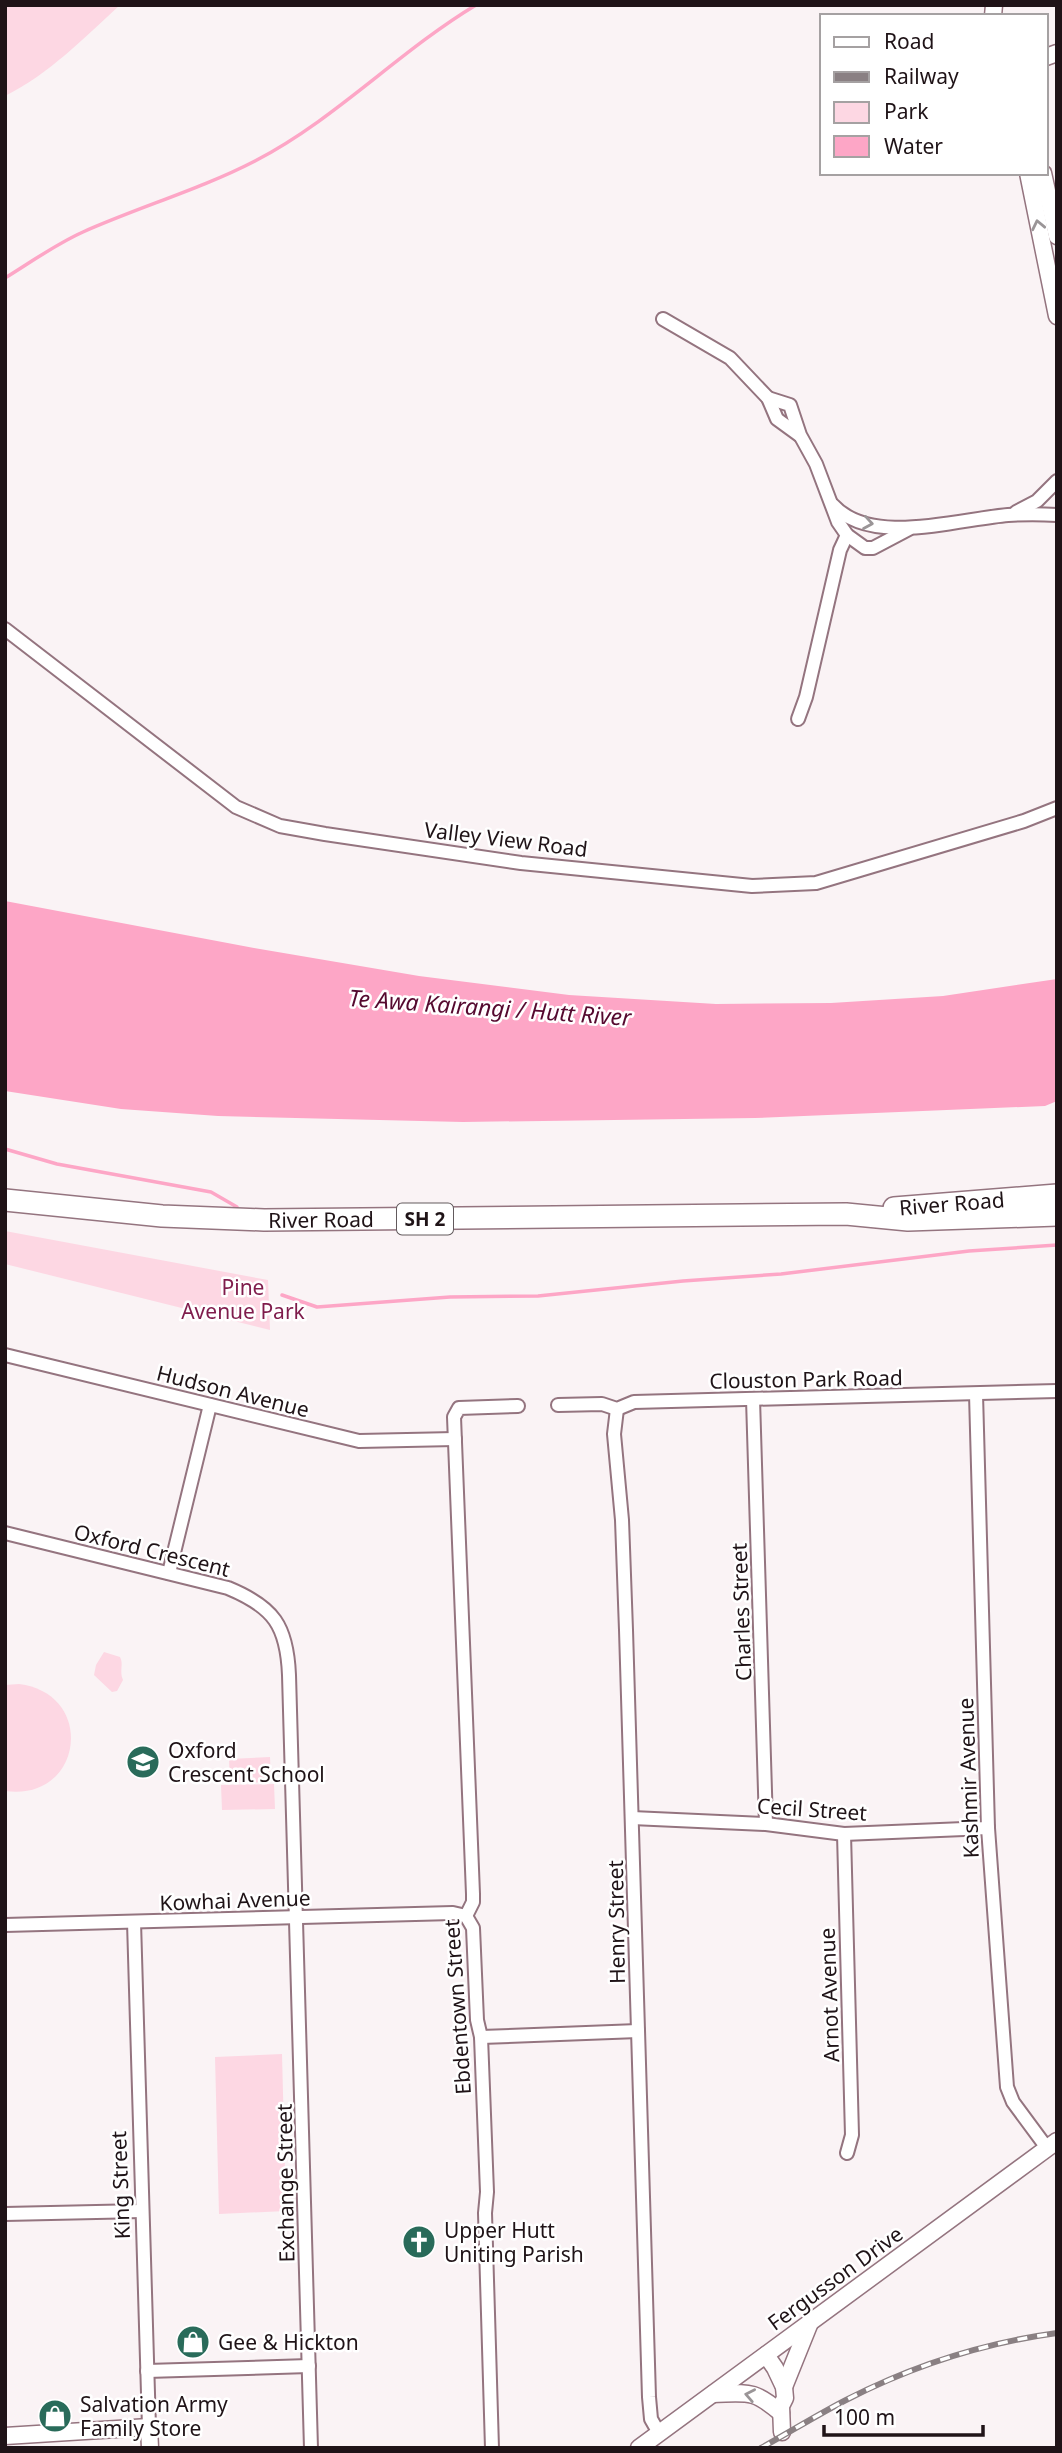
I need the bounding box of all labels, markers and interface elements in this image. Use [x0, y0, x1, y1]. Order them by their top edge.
legend [820, 14, 1048, 175]
text: Road [884, 27, 934, 55]
text: Railway [884, 62, 959, 90]
text: Park [884, 97, 929, 125]
text: Water [884, 132, 943, 160]
one-way arrow [1032, 219, 1047, 231]
one-way arrow [862, 515, 874, 530]
street label: Valley View Road [423, 815, 589, 863]
water label: Te Awa Kairangi / Hutt River [348, 981, 633, 1033]
street label: River Road [898, 1185, 1006, 1222]
road number: SH 2 [397, 1204, 453, 1234]
street label: River Road [268, 1205, 374, 1234]
park label: Pine Avenue Park [181, 1273, 306, 1325]
street label: Hudson Avenue [154, 1358, 312, 1424]
street label: Clouston Park Road [709, 1363, 903, 1395]
street label: Oxford Crescent [71, 1517, 233, 1583]
street label: Charles Street [725, 1542, 757, 1682]
street label: Kashmir Avenue [951, 1697, 985, 1859]
place label: Oxford Crescent School [168, 1736, 325, 1788]
school or university icon: Oxford Crescent School [124, 1743, 162, 1781]
street label: Cecil Street [756, 1791, 868, 1827]
street label: Henry Street [601, 1859, 631, 1984]
street label: Kowhai Avenue [159, 1883, 311, 1917]
street label: Ebdentown Street [437, 1918, 477, 2096]
street label: Arnot Avenue [813, 1927, 845, 2063]
street label: Exchange Street [270, 2103, 300, 2263]
street label: King Street [104, 2130, 136, 2240]
place label: Upper Hutt Uniting Parish [444, 2216, 584, 2268]
street label: Fergusson Drive [762, 2220, 908, 2336]
church icon: Upper Hutt Uniting Parish [400, 2223, 438, 2261]
shop icon: Gee & Hickton [174, 2323, 212, 2361]
place label: Gee & Hickton [218, 2328, 359, 2356]
one-way arrow [744, 2388, 755, 2403]
place label: Salvation Army Family Store [80, 2390, 228, 2442]
scale bar [824, 2394, 983, 2438]
shop icon: Salvation Army Family Store [36, 2397, 74, 2435]
text: 100 m [834, 2403, 895, 2431]

